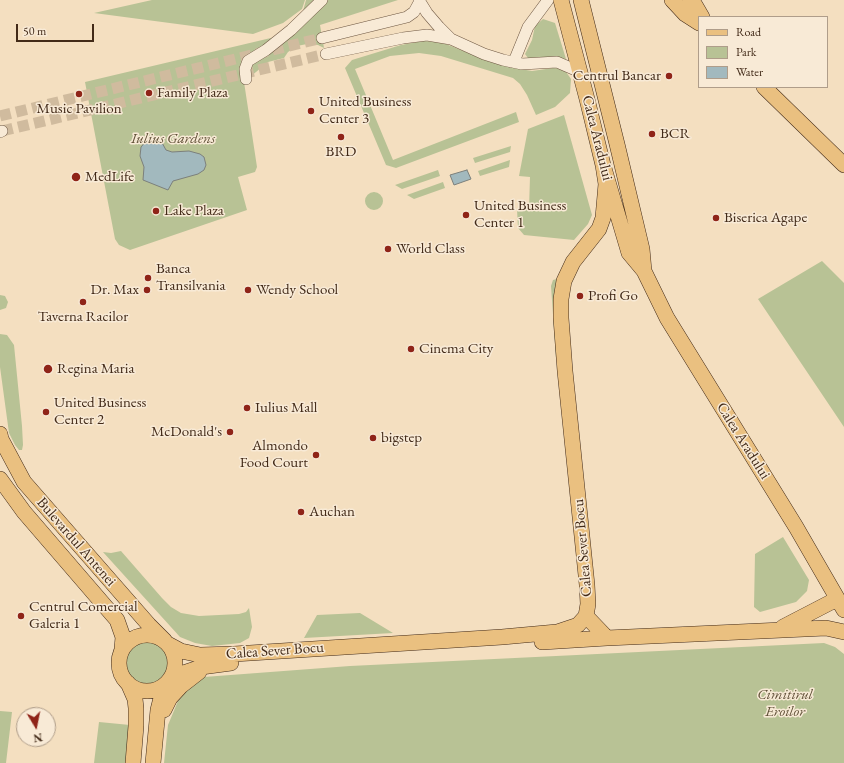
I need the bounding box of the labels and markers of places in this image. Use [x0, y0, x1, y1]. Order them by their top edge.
place label: Centrul Bancar [573, 67, 661, 85]
marker: Centrul Bancar [664, 71, 674, 81]
place label: Family Plaza [157, 84, 228, 102]
marker: Family Plaza [144, 88, 154, 98]
marker: Music Pavilion [74, 89, 84, 99]
place label: United Business Center 3 [319, 93, 411, 128]
place label: Music Pavilion [36, 100, 122, 118]
marker: United Business Center 3 [306, 106, 316, 116]
place label: BCR [660, 125, 690, 143]
marker: BCR [647, 129, 657, 139]
marker: BRD [336, 132, 346, 142]
place label: BRD [326, 143, 356, 161]
place label: MedLife [85, 168, 134, 186]
marker: MedLife [70, 171, 82, 183]
place label: United Business Center 1 [474, 197, 566, 232]
place label: Lake Plaza [164, 202, 224, 220]
marker: Lake Plaza [151, 206, 161, 216]
place label: Biserica Agape [724, 209, 807, 227]
marker: United Business Center 1 [461, 210, 471, 220]
marker: Biserica Agape [711, 213, 721, 223]
place label: World Class [396, 240, 465, 258]
marker: World Class [383, 244, 393, 254]
place label: Banca Transilvania [156, 260, 225, 295]
marker: Banca Transilvania [143, 273, 153, 283]
place label: Dr. Max [91, 281, 139, 299]
place label: Wendy School [256, 281, 338, 299]
marker: Dr. Max [142, 285, 152, 295]
marker: Wendy School [243, 285, 253, 295]
place label: Profi Go [588, 287, 638, 305]
marker: Profi Go [575, 291, 585, 301]
marker: Taverna Racilor [78, 297, 88, 307]
place label: Taverna Racilor [38, 308, 128, 326]
place label: Cinema City [419, 340, 493, 358]
marker: Cinema City [406, 344, 416, 354]
place label: Regina Maria [57, 360, 135, 378]
marker: Regina Maria [42, 363, 54, 375]
place label: United Business Center 2 [54, 394, 146, 429]
place label: Iulius Mall [255, 399, 317, 417]
marker: Iulius Mall [242, 403, 252, 413]
marker: United Business Center 2 [41, 407, 51, 417]
place label: McDonald's [151, 423, 222, 441]
marker: McDonald's [225, 427, 235, 437]
place label: bigstep [381, 429, 422, 447]
marker: bigstep [368, 433, 378, 443]
place label: Almondo Food Court [240, 437, 308, 472]
marker: Almondo Food Court [311, 450, 321, 460]
place label: Auchan [309, 503, 355, 521]
marker: Auchan [296, 507, 306, 517]
place label: Centrul Comercial Galeria 1 [29, 598, 138, 633]
marker: Centrul Comercial Galeria 1 [16, 611, 26, 621]

